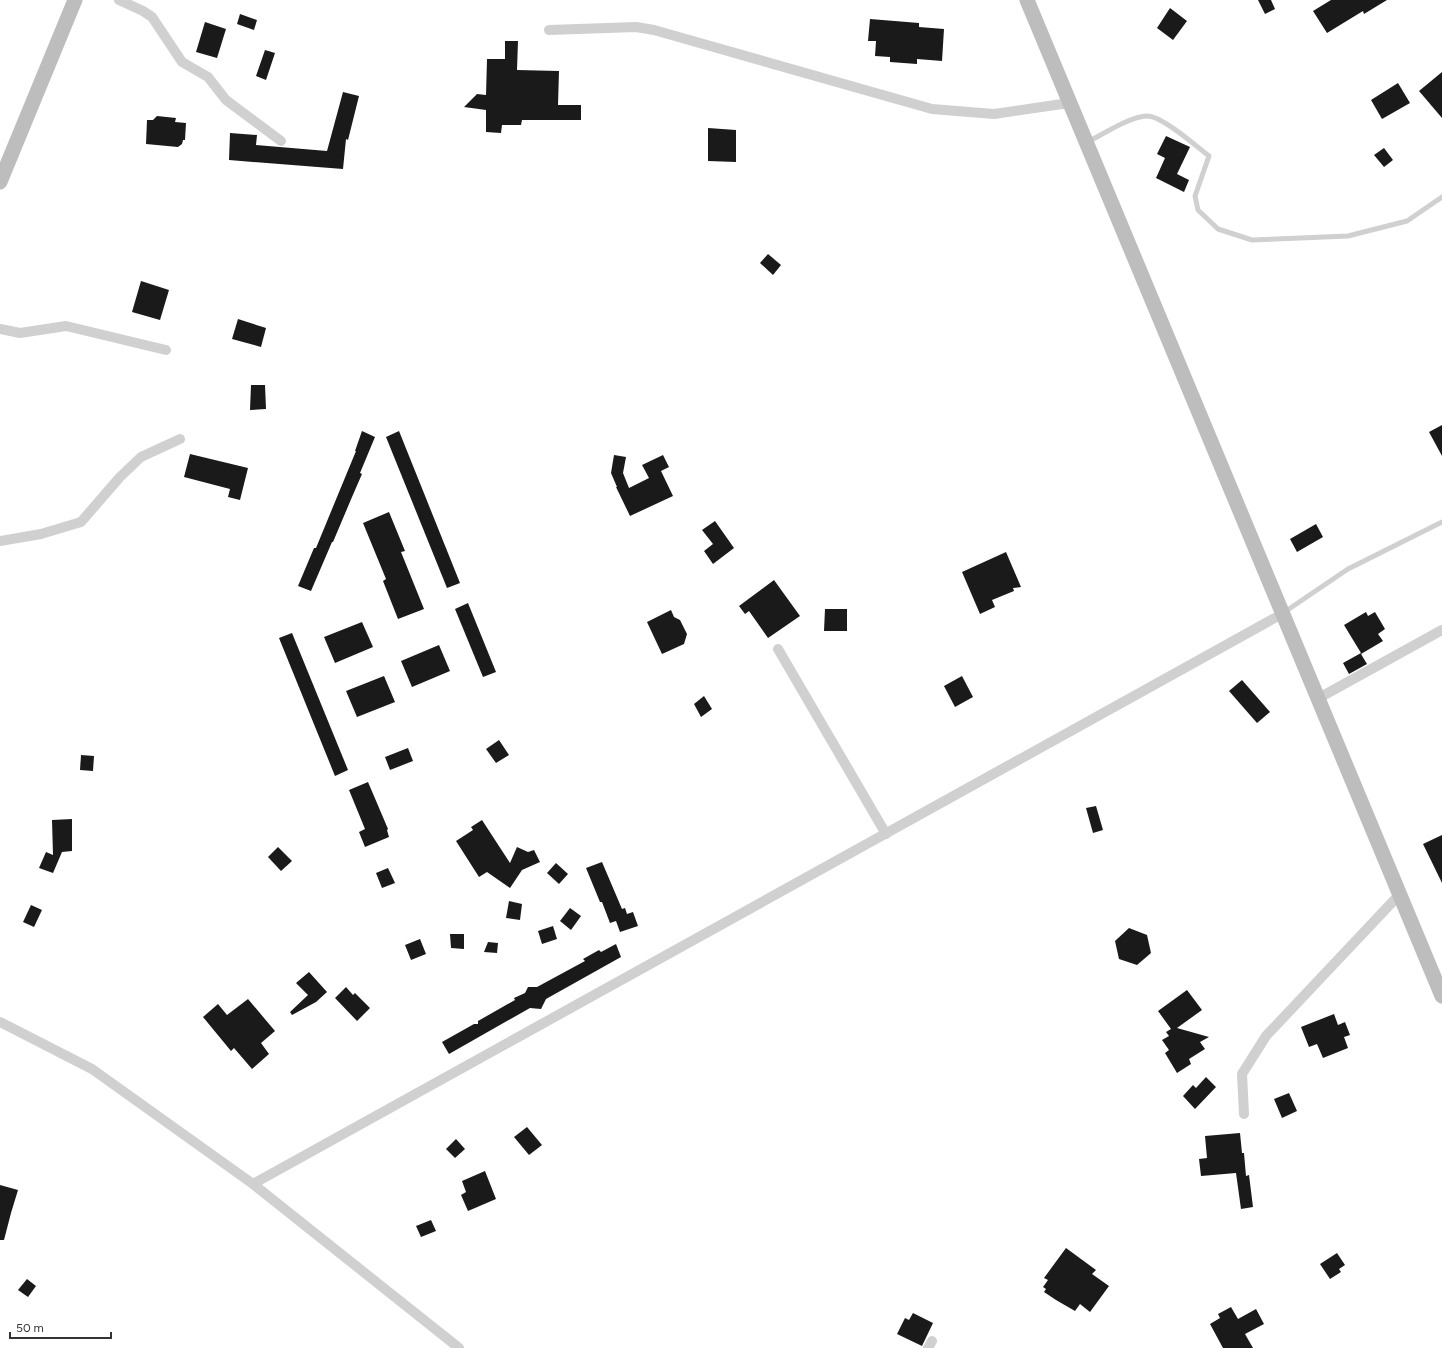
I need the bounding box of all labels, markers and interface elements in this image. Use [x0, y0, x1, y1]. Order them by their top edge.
scale bar [10, 1314, 111, 1340]
text: 50 m [16, 1321, 44, 1335]

